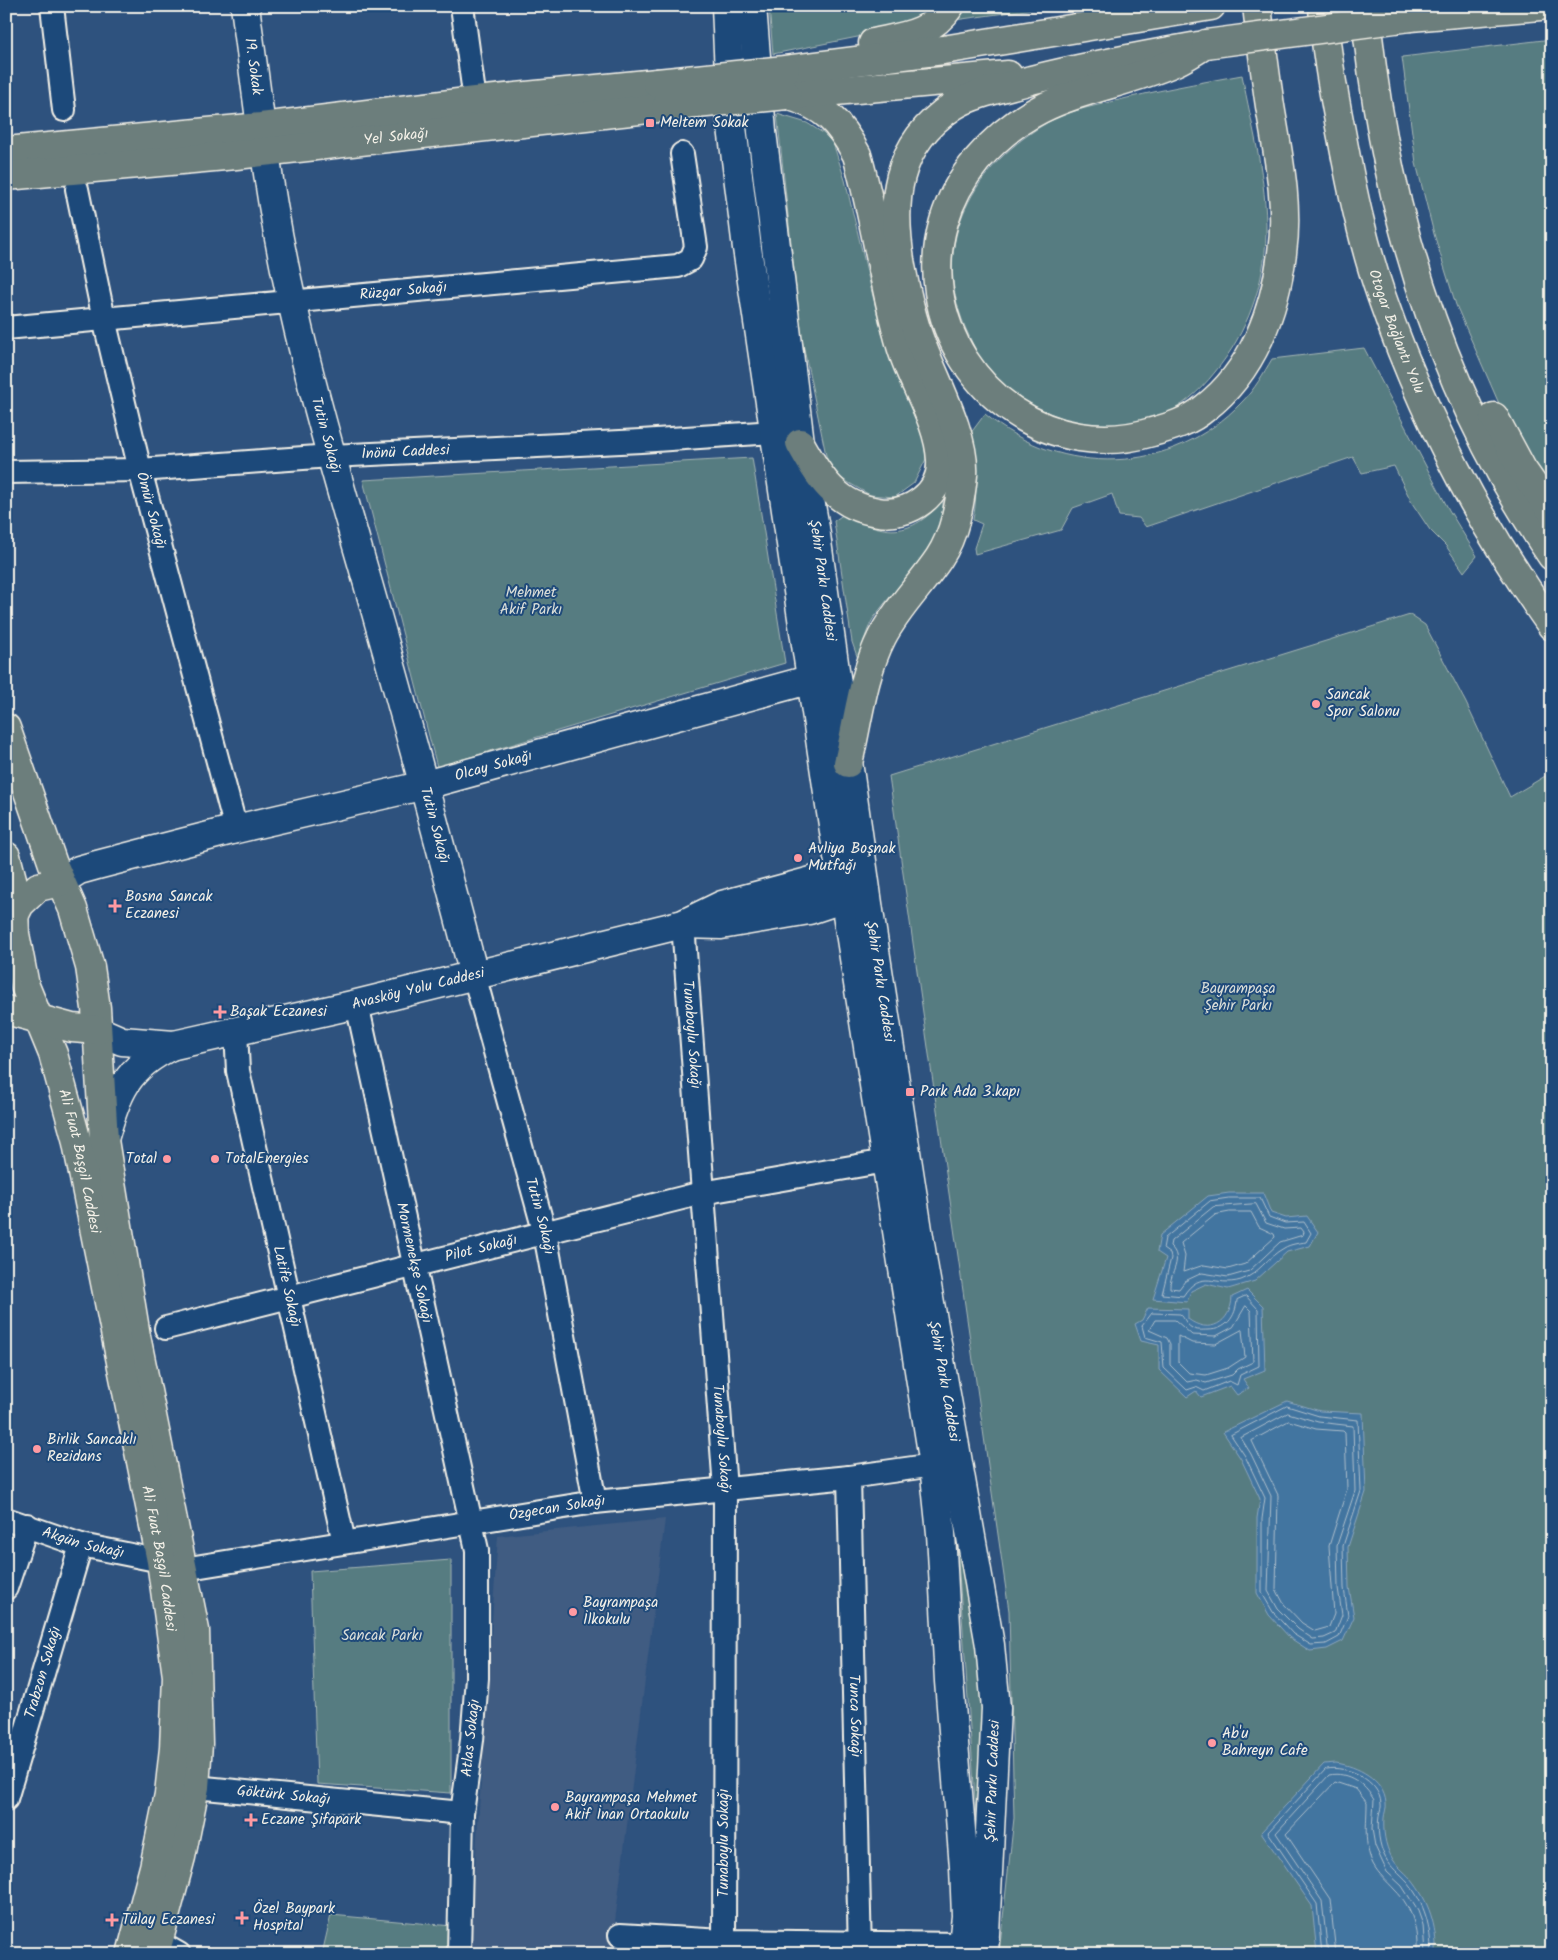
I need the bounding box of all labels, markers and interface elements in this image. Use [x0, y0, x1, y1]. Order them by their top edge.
street label: 19. Sokak [237, 36, 269, 98]
place label: Meltem Sokak [660, 111, 750, 135]
marker: Meltem Sokak [644, 117, 656, 129]
street label: Yel Sokağı [362, 122, 430, 153]
street label: Otogar Bağlantı Yolu [1361, 267, 1431, 398]
street label: Rüzgar Sokağı [359, 275, 448, 307]
street label: Tutin Sokağı [304, 394, 348, 477]
street label: İnönü Caddesi [361, 438, 452, 467]
street label: Ömür Sokağı [129, 469, 173, 552]
street label: Şehir Parkı Caddesi [802, 518, 843, 644]
park label: Mehmet Akif Parkı [500, 581, 562, 622]
place label: Sancak Spor Salonu [1326, 683, 1400, 724]
marker: Sancak Spor Salonu [1310, 698, 1322, 710]
street label: Olcay Sokağı [452, 744, 535, 788]
street label: Tutin Sokağı [413, 784, 456, 866]
place label: Avliya Boşnak Mutfağı [808, 837, 897, 878]
marker: Avliya Boşnak Mutfağı [792, 852, 804, 864]
place label: Bosna Sancak Eczanesi [125, 885, 213, 926]
marker: Bosna Sancak Eczanesi [109, 900, 121, 912]
street label: Şehir Parkı Caddesi [859, 919, 901, 1045]
street label: Avasköy Yolu Caddesi [350, 961, 488, 1017]
park label: Bayrampaşa Şehir Parkı [1200, 977, 1276, 1018]
street label: Tunaboylu Sokağı [675, 980, 707, 1090]
place label: Başak Eczanesi [230, 1000, 328, 1024]
marker: Başak Eczanesi [214, 1006, 226, 1018]
place label: Park Ada 3.kapı [920, 1080, 1020, 1104]
street label: Ali Fuat Başgil Caddesi [51, 1086, 107, 1237]
marker: Park Ada 3.kapı [904, 1086, 916, 1098]
place label: Total [126, 1147, 157, 1171]
place label: TotalEnergies [225, 1147, 309, 1171]
marker: Total [161, 1153, 173, 1165]
marker: TotalEnergies [209, 1153, 221, 1165]
street label: Tutin Sokağı [518, 1175, 561, 1257]
street label: Mormenekşe Sokağı [389, 1200, 439, 1326]
street label: Pilot Sokağı [442, 1228, 520, 1269]
street label: Latife Sokağı [266, 1243, 307, 1330]
street label: Şehir Parkı Caddesi [921, 1319, 966, 1445]
street label: Tunaboylu Sokağı [705, 1383, 737, 1493]
place label: Birlik Sancaklı Rezidans [47, 1428, 137, 1469]
marker: Birlik Sancaklı Rezidans [31, 1443, 43, 1455]
street label: Ali Fuat Başgil Caddesi [134, 1483, 183, 1634]
street label: Özgecan Sokağı [507, 1489, 606, 1528]
street label: Akgün Sokağı [39, 1520, 126, 1565]
place label: Bayrampaşa İlkokulu [583, 1591, 658, 1632]
marker: Bayrampaşa İlkokulu [567, 1606, 579, 1618]
street label: Trabzon Sokağı [18, 1623, 68, 1721]
park label: Sancak Parkı [342, 1624, 423, 1648]
street label: Tunca Sokağı [842, 1674, 867, 1758]
street label: Atlas Sokağı [455, 1698, 487, 1778]
street label: Şehir Parkı Caddesi [979, 1718, 1007, 1842]
place label: Ab'u Bahreyn Cafe [1222, 1722, 1308, 1763]
marker: Ab'u Bahreyn Cafe [1206, 1737, 1218, 1749]
street label: Göktürk Sokağı [236, 1779, 332, 1812]
place label: Bayrampaşa Mehmet Akif İnan Ortaokulu [565, 1786, 698, 1827]
street label: Tunaboylu Sokağı [712, 1789, 736, 1897]
marker: Bayrampaşa Mehmet Akif İnan Ortaokulu [549, 1801, 561, 1813]
place label: Eczane Şifapark [261, 1808, 362, 1832]
marker: Eczane Şifapark [245, 1814, 257, 1826]
place label: Özel Baypark Hospital [253, 1897, 336, 1938]
place label: Tülay Eczanesi [122, 1908, 216, 1932]
marker: Özel Baypark Hospital [235, 1911, 249, 1925]
marker: Tülay Eczanesi [106, 1914, 118, 1926]

